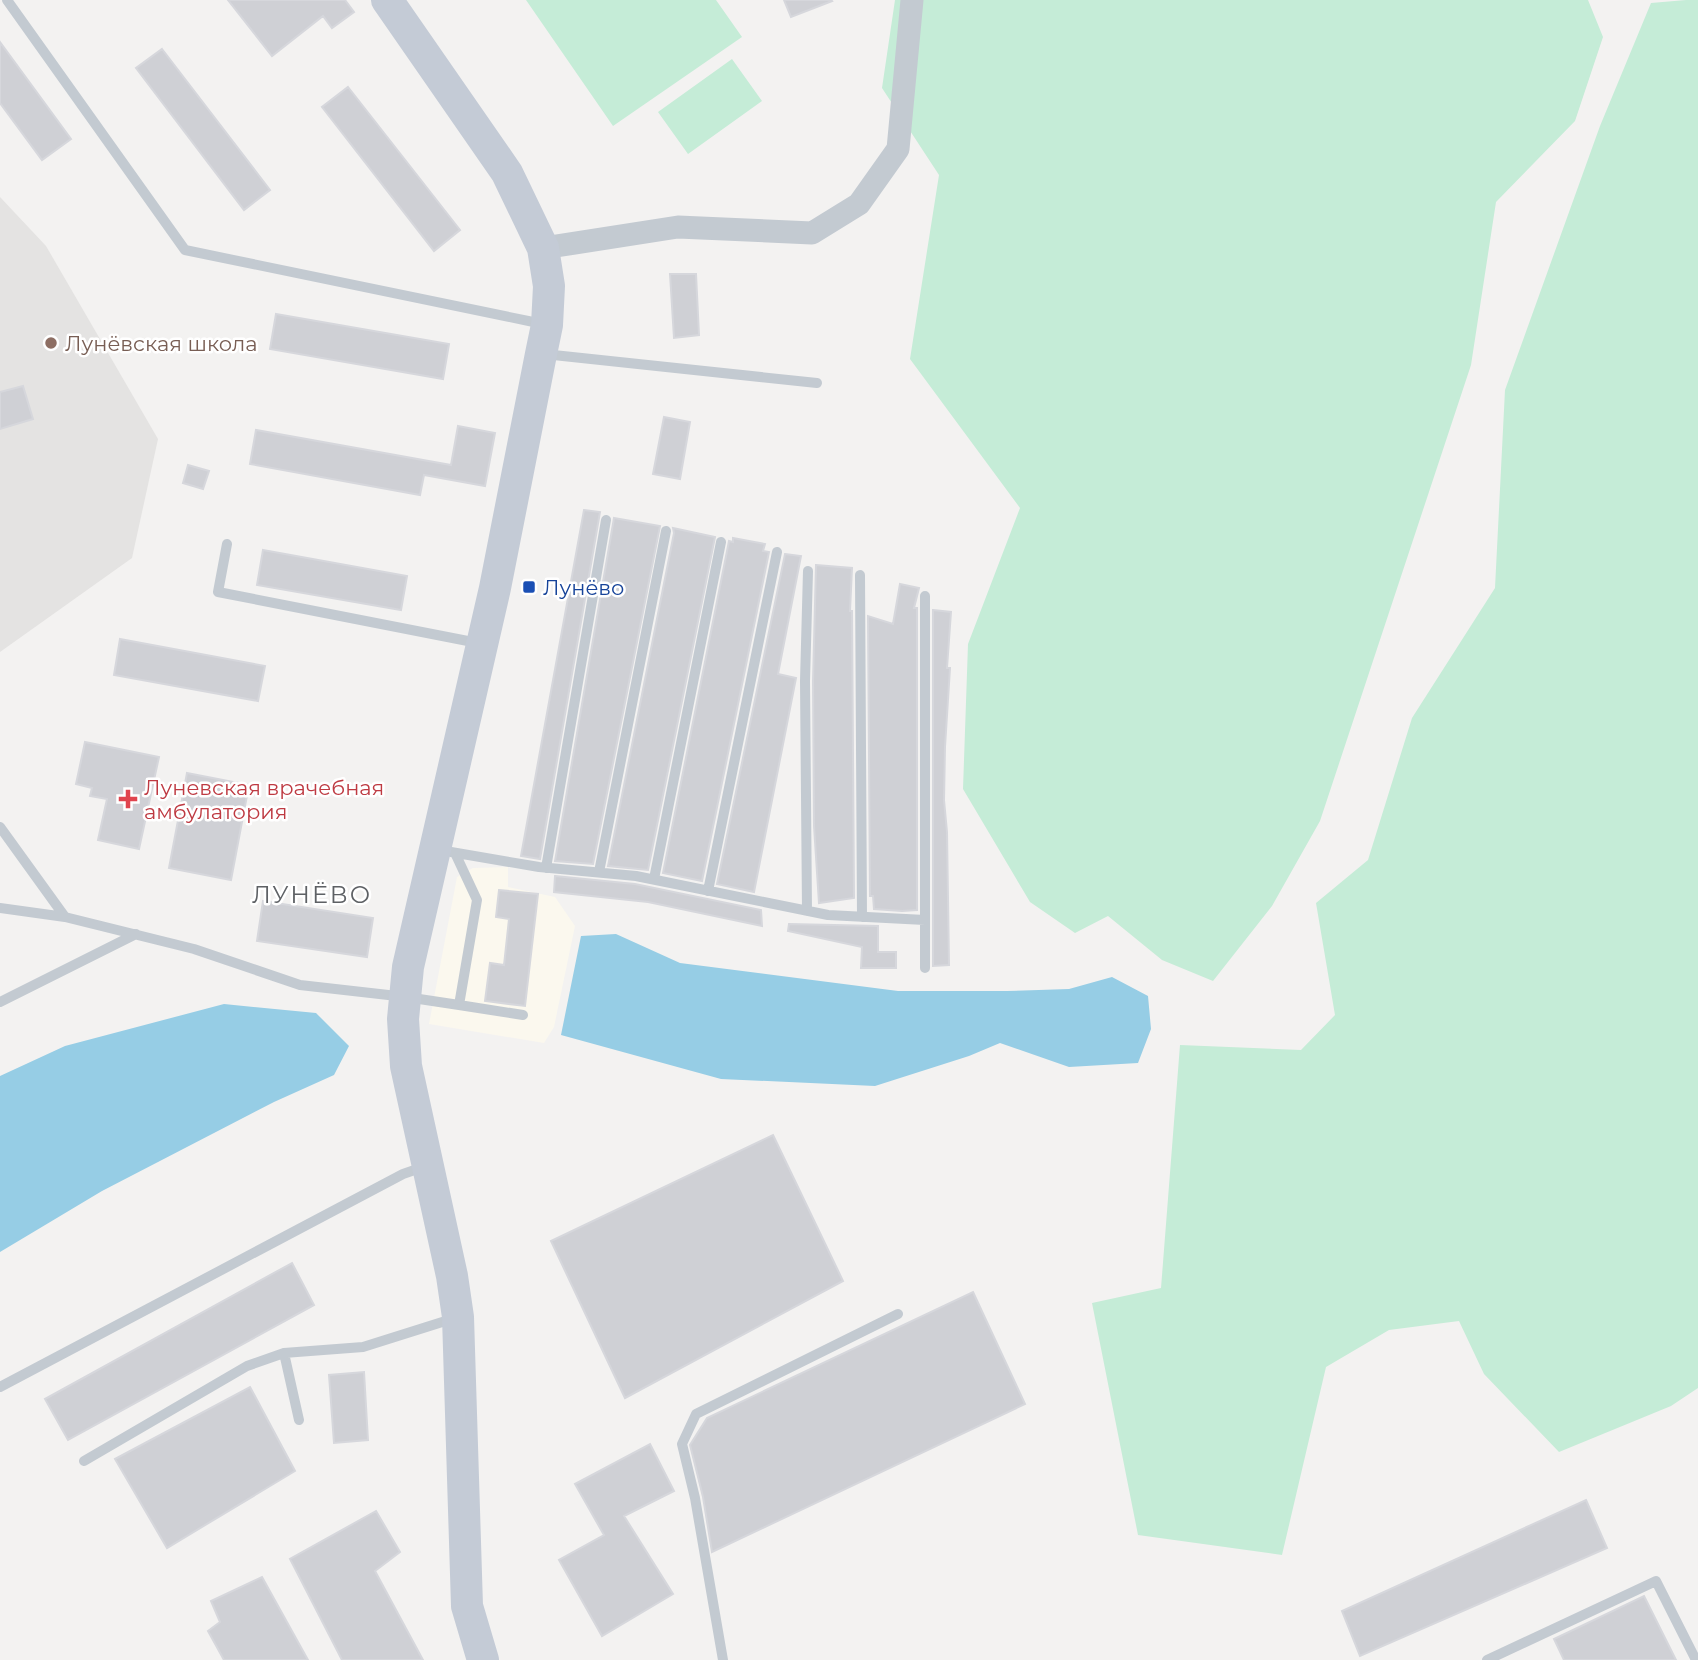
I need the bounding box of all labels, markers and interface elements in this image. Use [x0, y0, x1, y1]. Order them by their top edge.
place label: Лунёвская школа [65, 331, 258, 356]
marker: Лунёвская школа [43, 335, 59, 351]
place label: Лунёво [543, 575, 624, 600]
marker: Лунёво [521, 579, 537, 595]
place label: Луневская врачебная амбулатория [144, 775, 384, 824]
marker: Луневская врачебная амбулатория [118, 789, 138, 809]
district label: ЛУНЁВО [252, 880, 372, 909]

